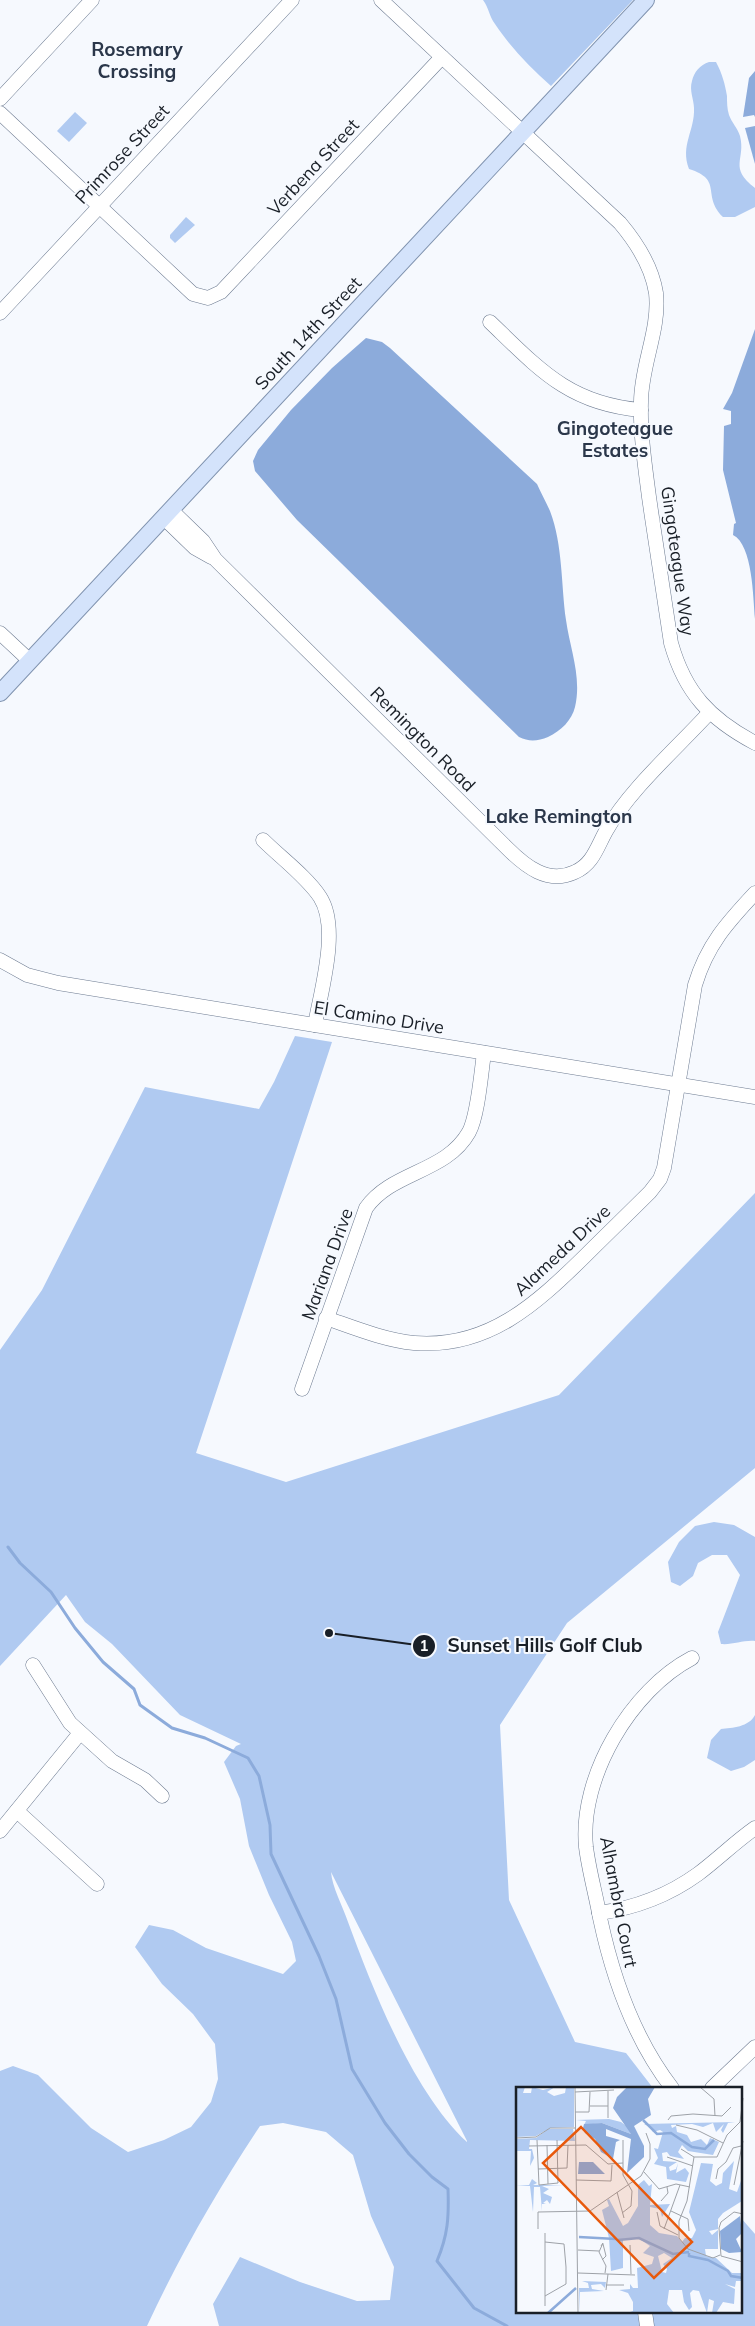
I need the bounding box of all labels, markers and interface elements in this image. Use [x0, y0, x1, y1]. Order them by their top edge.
district label: Rosemary Crossing [91, 37, 183, 83]
street label: Primrose Street [70, 99, 174, 209]
street label: Verbena Street [262, 114, 364, 220]
street label: South 14th Street [250, 272, 366, 394]
district label: Gingoteague Estates [557, 416, 673, 462]
street label: Gingoteague Way [656, 485, 700, 638]
street label: Remington Road [366, 682, 480, 796]
district label: Lake Remington [486, 804, 632, 828]
street label: El Camino Drive [312, 995, 446, 1039]
street label: Alameda Drive [509, 1199, 615, 1301]
street label: Mariana Drive [296, 1205, 358, 1323]
callout: Sunset Hills Golf Club [412, 1629, 652, 1663]
text: Sunset Hills Golf Club [447, 1633, 643, 1657]
text: 1 [419, 1636, 429, 1655]
street label: Alhambra Court [595, 1834, 643, 1970]
inset map [516, 2087, 742, 2314]

